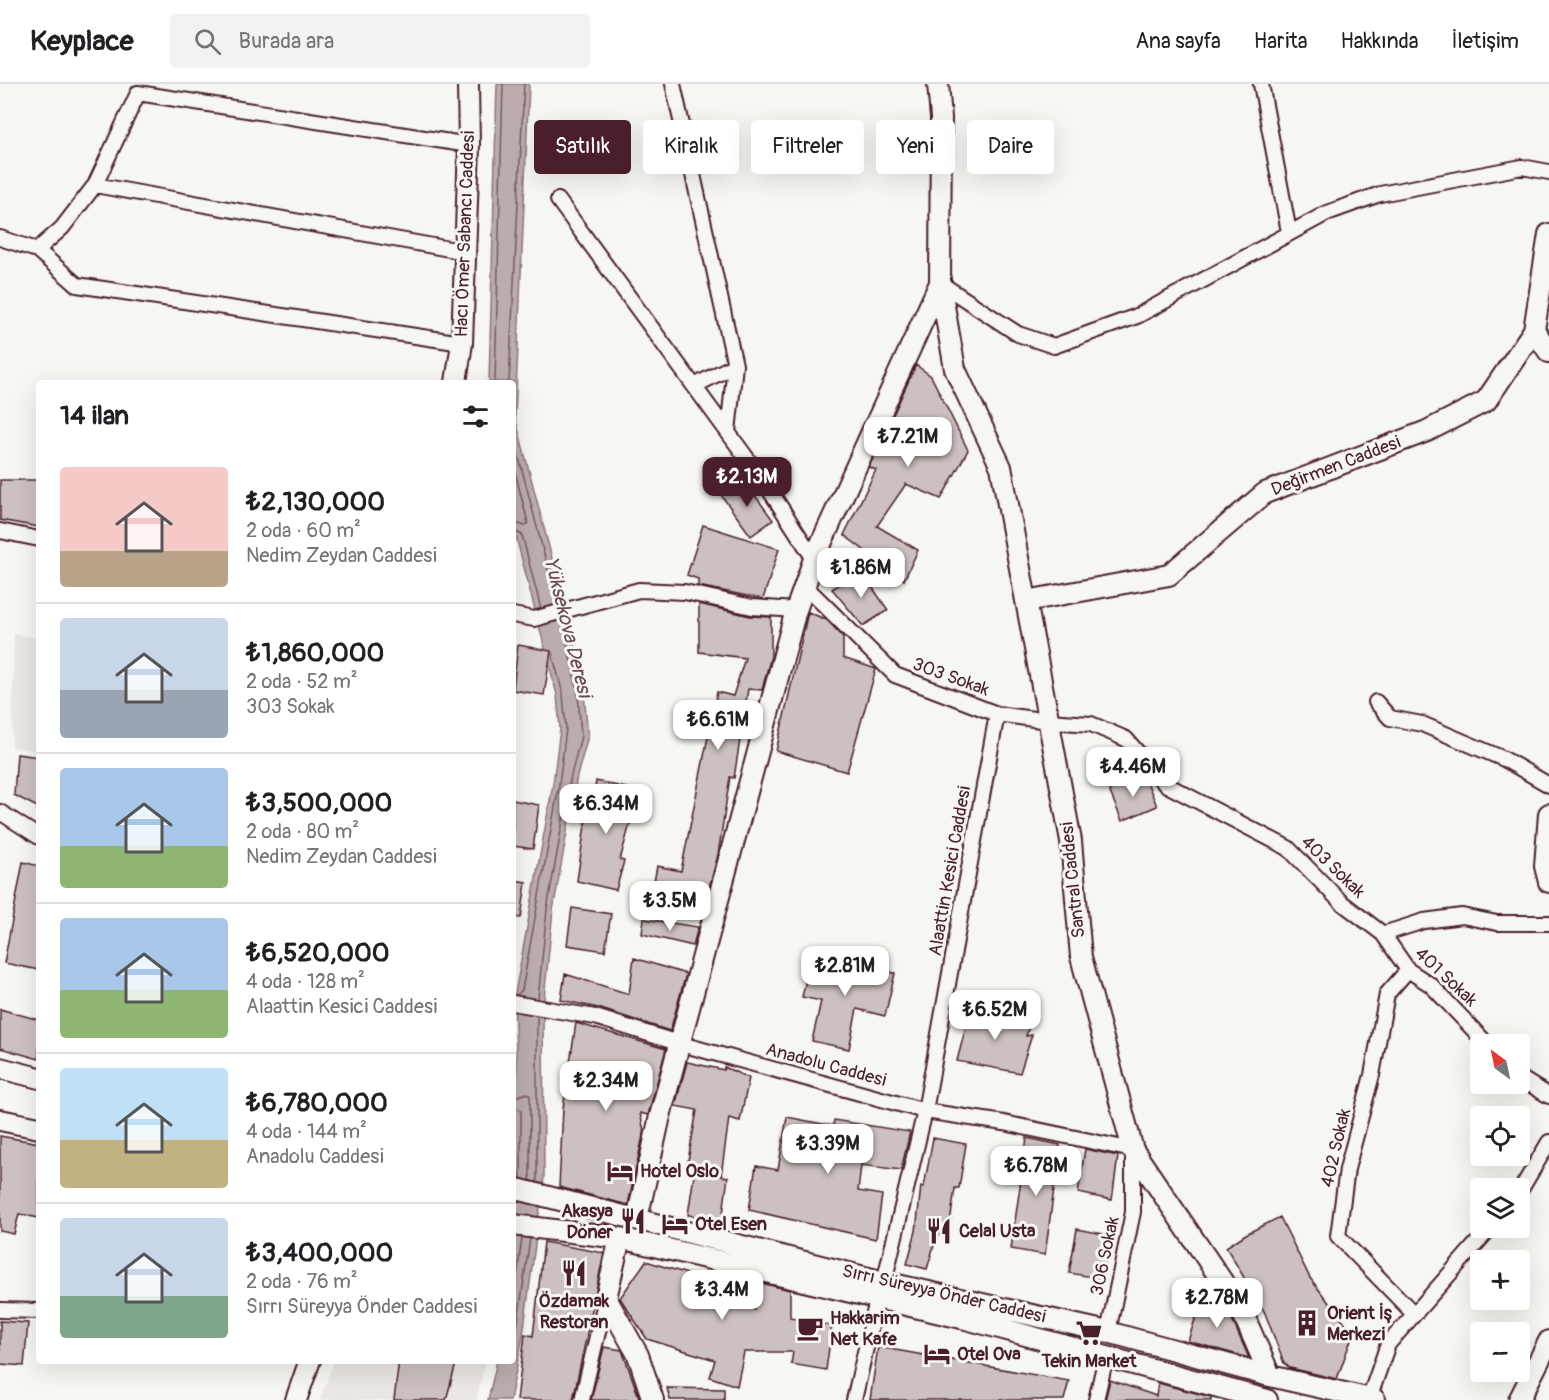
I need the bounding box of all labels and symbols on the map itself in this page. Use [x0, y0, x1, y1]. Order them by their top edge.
street label: Hacı Ömer Sabancı Caddesi [450, 130, 480, 338]
pin: ₺7.21M [859, 417, 957, 468]
street label: Değirmen Caddesi [1268, 431, 1404, 501]
pin: ₺2.13M [698, 457, 796, 508]
pin: ₺1.86M [812, 548, 910, 599]
water label: Yüksekova Deresi [539, 554, 598, 703]
street label: 303 Sokak [910, 653, 993, 702]
pin: ₺6.61M [669, 700, 767, 751]
pin: ₺4.46M [1084, 747, 1182, 798]
pin: ₺6.34M [557, 784, 655, 835]
street label: Alaattin Kesici Caddesi [924, 784, 976, 958]
street label: Santral Caddesi [1055, 821, 1091, 939]
street label: 403 Sokak [1296, 831, 1370, 903]
pin: ₺3.5M [628, 881, 712, 932]
street label: 401 Sokak [1410, 942, 1482, 1012]
pin: ₺2.81M [796, 946, 894, 997]
pin: ₺6.52M [946, 990, 1044, 1041]
north arrow [1470, 1034, 1530, 1094]
street label: Anadolu Caddesi [763, 1038, 889, 1092]
pin: ₺2.34M [557, 1061, 655, 1112]
street label: 402 Sokak [1316, 1106, 1356, 1190]
pin: ₺3.39M [779, 1124, 877, 1175]
pin: ₺6.78M [987, 1146, 1085, 1197]
hotel icon: Hotel Oslo [605, 1156, 635, 1186]
place label: Hotel Oslo [640, 1160, 719, 1183]
place label: Akasya Döner [561, 1200, 614, 1244]
restaurant icon: Akasya Döner [618, 1206, 648, 1236]
hotel icon: Otel Esen [660, 1209, 690, 1239]
place label: Otel Esen [695, 1213, 767, 1236]
street label: 306 Sokak [1085, 1214, 1125, 1298]
restaurant icon: Celal Usta [924, 1216, 954, 1246]
place label: Celal Usta [959, 1220, 1036, 1243]
restaurant icon: Özdamak Restoran [559, 1258, 589, 1288]
street label: Sırrı Süreyya Önder Caddesi [840, 1259, 1048, 1329]
pin: ₺3.4M [680, 1270, 764, 1321]
pin: ₺2.78M [1168, 1278, 1266, 1329]
place label: Özdamak Restoran [539, 1290, 610, 1334]
place label: Orient İş Merkezi [1327, 1302, 1393, 1346]
place label: Hakkarim Net Kafe [830, 1307, 900, 1351]
building icon: Orient İş Merkezi [1292, 1308, 1322, 1338]
cafe icon: Hakkarim Net Kafe [795, 1313, 825, 1343]
supermarket icon: Tekin Market [1074, 1318, 1104, 1348]
hotel icon: Otel Ova [922, 1339, 952, 1369]
place label: Otel Ova [957, 1343, 1021, 1366]
place label: Tekin Market [1041, 1350, 1137, 1373]

